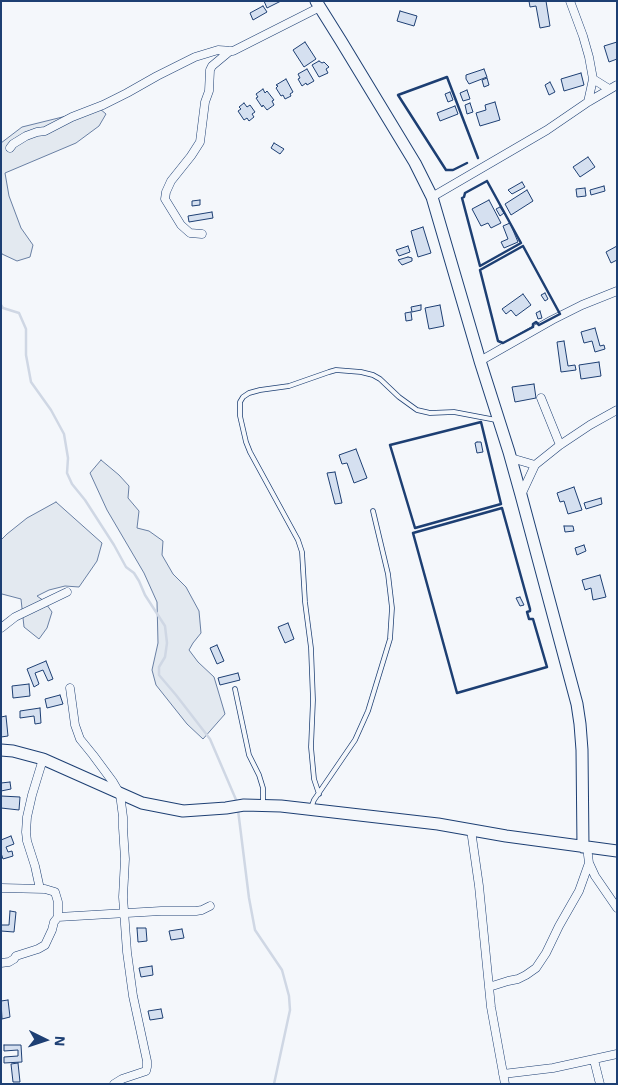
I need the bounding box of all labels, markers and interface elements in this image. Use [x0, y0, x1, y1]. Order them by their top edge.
north arrow [20, 1015, 70, 1065]
text: N [52, 1035, 69, 1047]

